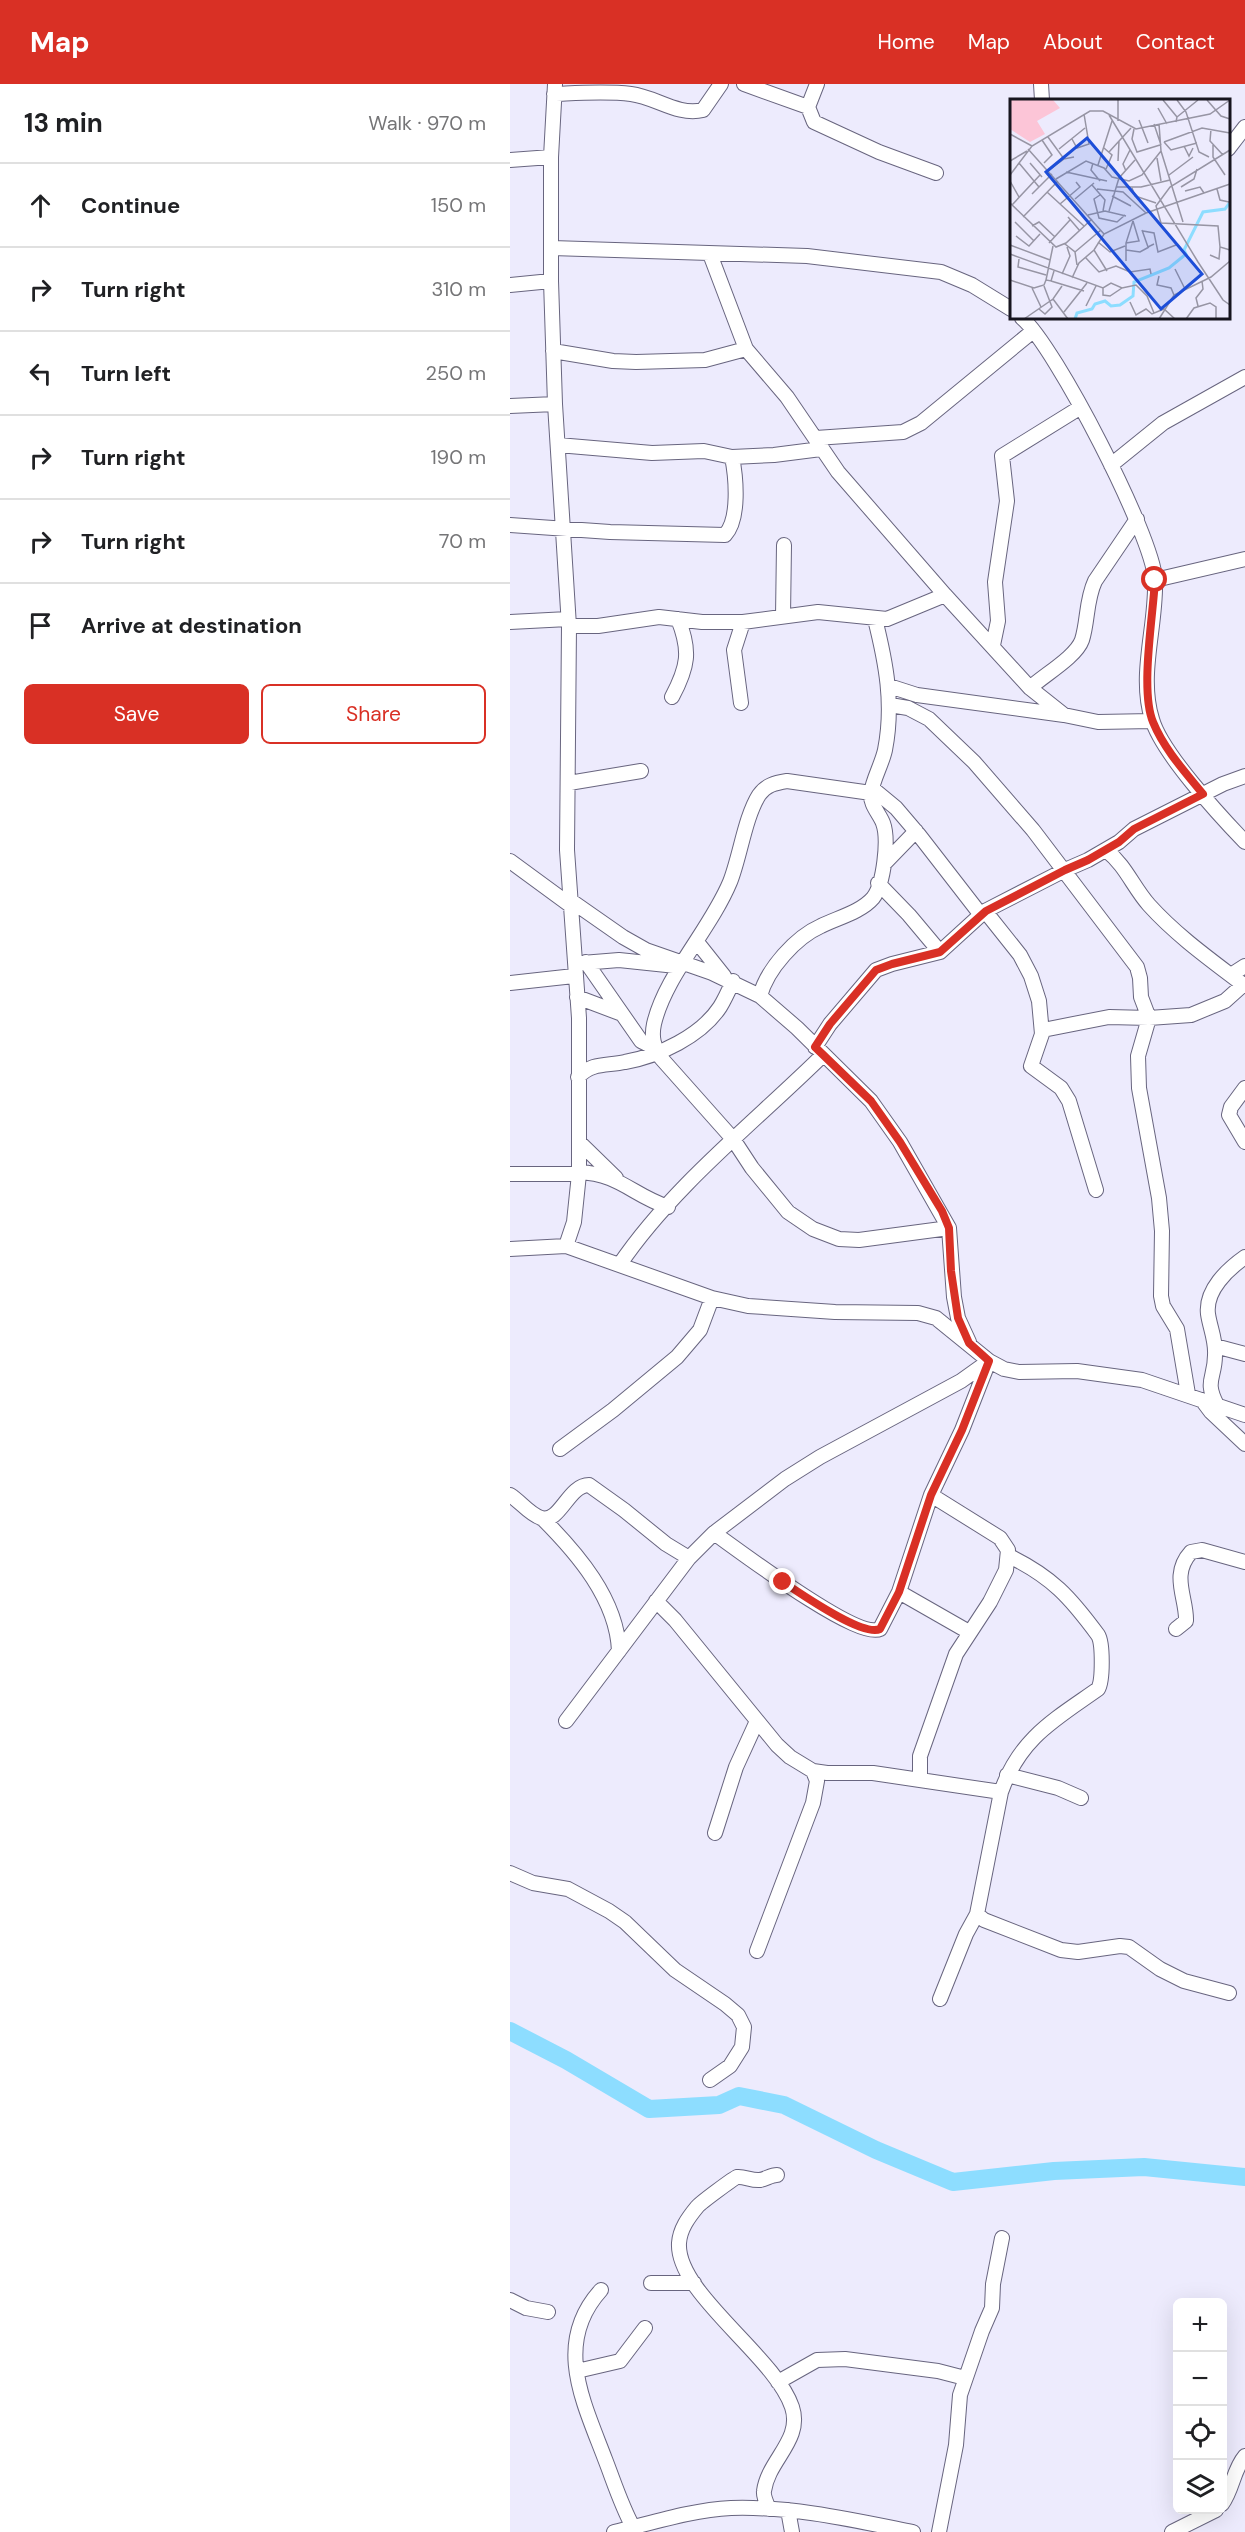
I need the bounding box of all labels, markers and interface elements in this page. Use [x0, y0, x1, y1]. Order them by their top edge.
text: Map [30, 24, 90, 61]
text: Home [877, 28, 935, 56]
text: Map [968, 28, 1010, 56]
text: About [1043, 28, 1103, 56]
text: Contact [1136, 28, 1215, 56]
inset map [1010, 99, 1230, 320]
text: 13 min [24, 106, 103, 140]
text: Walk · 970 m [368, 110, 486, 136]
icon: ahead [24, 189, 57, 222]
text: Continue [81, 191, 180, 220]
text: 150 m [431, 192, 486, 218]
icon: right [24, 273, 57, 306]
text: Turn right [81, 275, 186, 304]
text: 310 m [431, 276, 486, 302]
icon: left [24, 357, 57, 390]
text: Turn left [81, 359, 171, 388]
text: 250 m [425, 360, 486, 386]
icon: right [24, 441, 57, 474]
text: Turn right [81, 443, 186, 472]
text: 190 m [430, 444, 486, 470]
icon: right [24, 525, 57, 558]
text: Turn right [81, 527, 186, 556]
text: 70 m [439, 528, 486, 554]
route start [1141, 566, 1167, 592]
icon: arrive [24, 609, 57, 642]
text: Arrive at destination [81, 611, 302, 640]
button: Save [24, 684, 249, 744]
button: Share [261, 684, 486, 744]
route end [769, 1568, 795, 1594]
map controls [1173, 2298, 1227, 2514]
button: + [1173, 2298, 1227, 2352]
button: − [1173, 2352, 1227, 2406]
button: locate [1173, 2406, 1227, 2460]
button: layers [1173, 2460, 1227, 2514]

